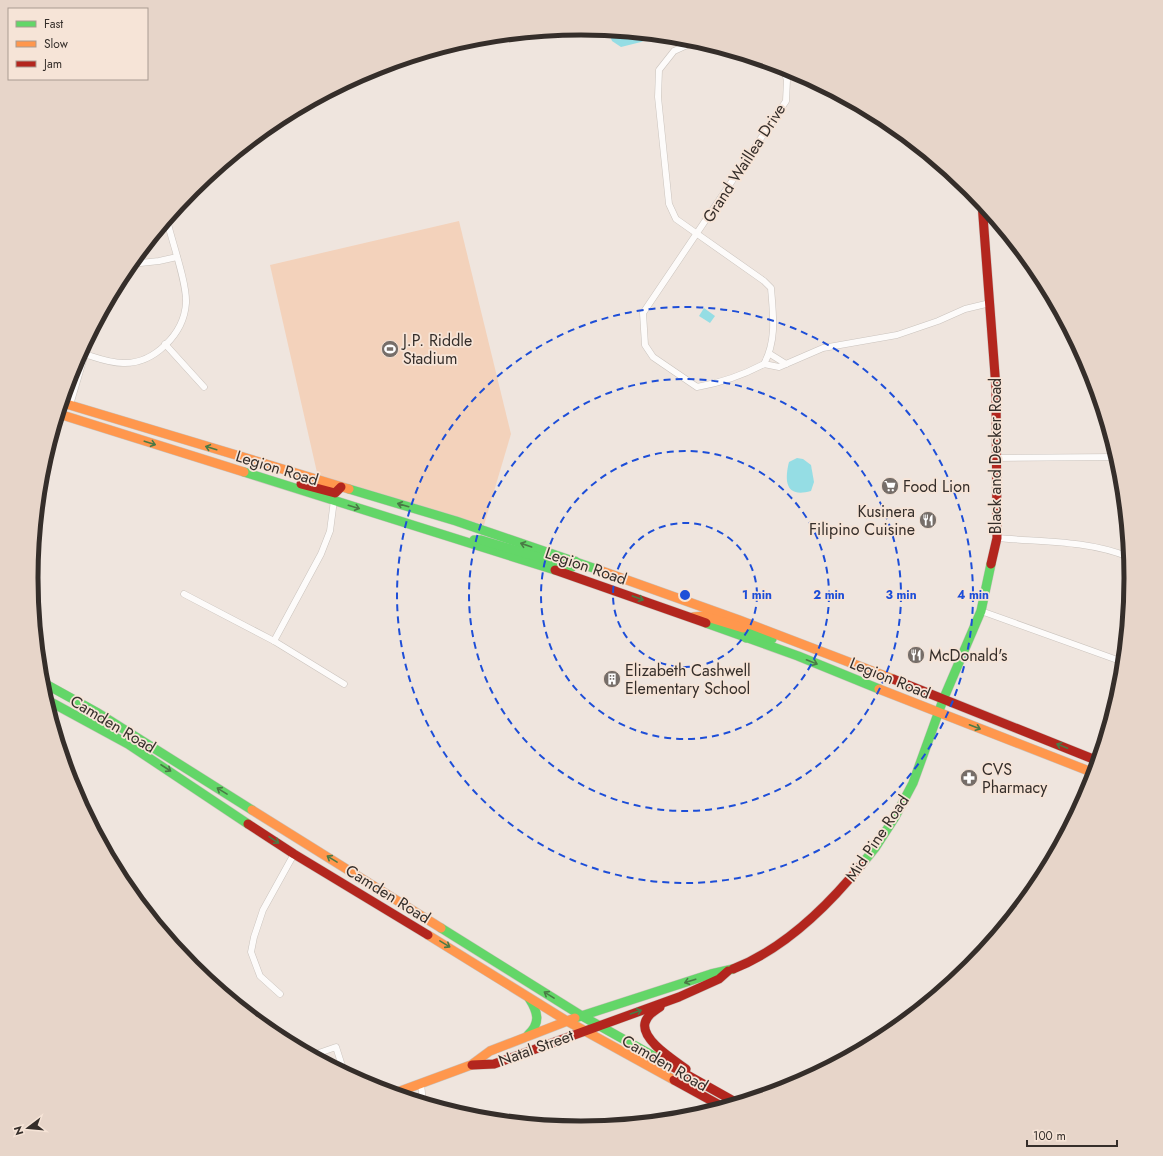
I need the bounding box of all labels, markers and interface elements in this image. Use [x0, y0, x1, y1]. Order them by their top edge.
legend [8, 8, 148, 80]
text: Fast [44, 15, 63, 33]
text: Slow [44, 35, 69, 53]
text: Jam [42, 55, 62, 73]
street label: Grand Waillea Drive [697, 99, 791, 227]
place label: J.P. Riddle Stadium [401, 329, 472, 370]
sports icon: J.P. Riddle Stadium [380, 339, 400, 359]
street label: Black and Decker Road [984, 378, 1007, 534]
one-way arrow [143, 440, 156, 447]
one-way arrow [205, 444, 218, 451]
street label: Legion Road [233, 445, 321, 491]
place label: Food Lion [903, 475, 970, 498]
supermarket icon: Food Lion [880, 476, 900, 496]
place label: Kusinera Filipino Cuisine [809, 500, 915, 541]
one-way arrow [396, 501, 409, 508]
one-way arrow [347, 504, 360, 511]
restaurant icon: Kusinera Filipino Cuisine [918, 510, 938, 530]
one-way arrow [520, 541, 533, 548]
street label: Legion Road [542, 541, 630, 591]
text: 1 min [742, 586, 772, 604]
text: 2 min [813, 586, 845, 604]
text: 3 min [885, 586, 917, 604]
text: 4 min [957, 586, 989, 604]
centre of rings [678, 588, 692, 602]
one-way arrow [631, 595, 644, 602]
place label: McDonald's [929, 644, 1008, 667]
restaurant icon: McDonald's [906, 645, 926, 665]
street label: Legion Road [846, 651, 934, 705]
place label: Elizabeth Cashwell Elementary School [625, 659, 751, 700]
one-way arrow [806, 659, 818, 667]
building icon: Elizabeth Cashwell Elementary School [602, 669, 622, 689]
street label: Camden Road [66, 689, 160, 759]
one-way arrow [969, 724, 981, 732]
one-way arrow [1056, 742, 1068, 750]
place label: CVS Pharmacy [982, 758, 1048, 799]
one-way arrow [160, 764, 171, 773]
pharmacy icon: CVS Pharmacy [959, 768, 979, 788]
one-way arrow [216, 786, 228, 794]
street label: Mid Pine Road [840, 790, 914, 886]
one-way arrow [268, 836, 279, 844]
one-way arrow [326, 855, 338, 863]
street label: Camden Road [341, 859, 435, 929]
one-way arrow [439, 941, 451, 949]
one-way arrow [685, 977, 697, 985]
one-way arrow [544, 991, 555, 999]
one-way arrow [629, 1008, 642, 1015]
street label: Natal Street [495, 1024, 577, 1072]
street label: Camden Road [618, 1029, 712, 1097]
north arrow [8, 1108, 48, 1148]
scale bar [1027, 1122, 1117, 1148]
text: N [9, 1124, 27, 1137]
text: 100 m [1033, 1127, 1066, 1145]

